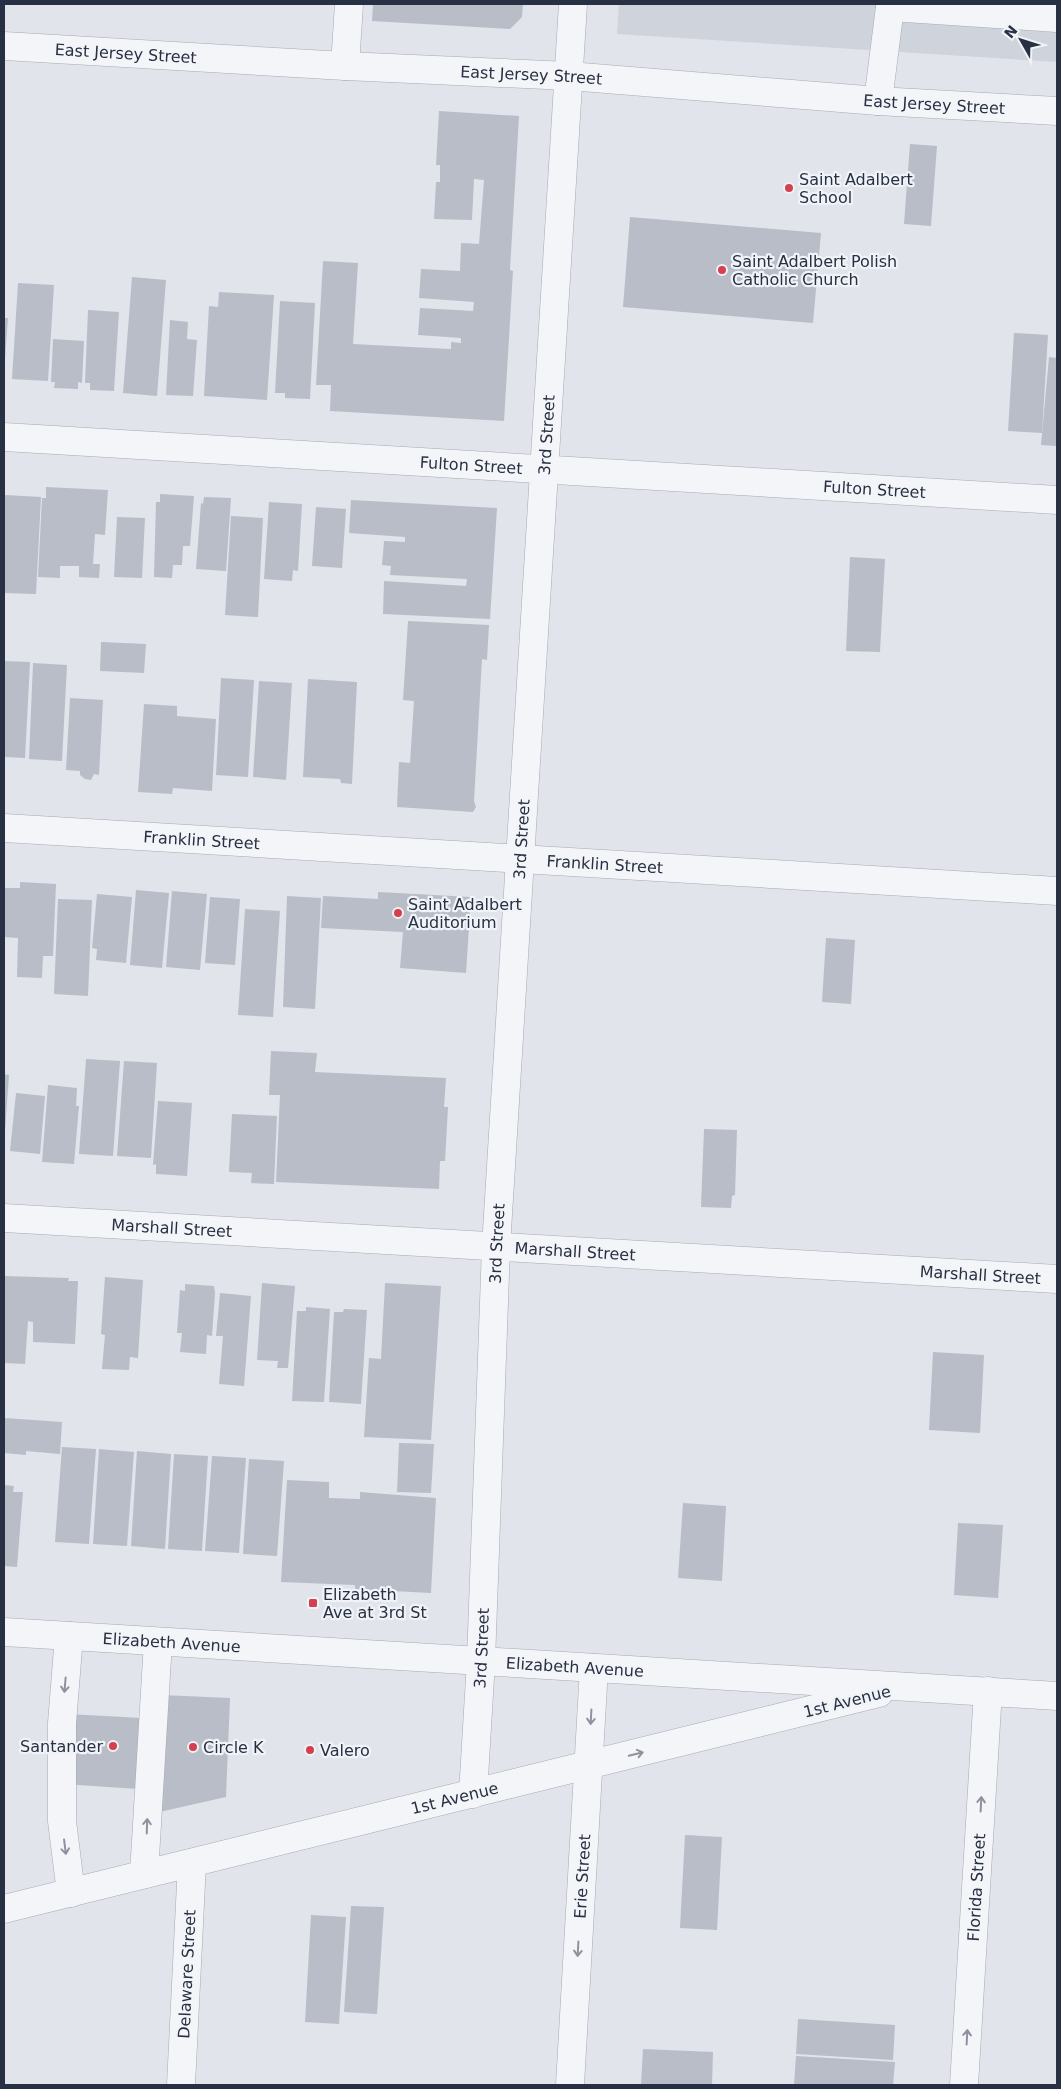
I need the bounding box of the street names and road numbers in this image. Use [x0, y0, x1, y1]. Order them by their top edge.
street label: East Jersey Street [54, 40, 197, 67]
street label: East Jersey Street [460, 62, 603, 89]
street label: East Jersey Street [862, 91, 1006, 118]
street label: 3rd Street [535, 394, 559, 476]
street label: Fulton Street [419, 453, 523, 478]
street label: Fulton Street [823, 477, 926, 502]
street label: 3rd Street [510, 799, 534, 880]
street label: Franklin Street [143, 827, 260, 853]
street label: Franklin Street [546, 851, 664, 877]
street label: 3rd Street [486, 1203, 509, 1284]
street label: Marshall Street [111, 1215, 233, 1241]
street label: Marshall Street [514, 1239, 636, 1265]
street label: Marshall Street [919, 1262, 1041, 1288]
street label: 3rd Street [470, 1608, 493, 1689]
street label: Elizabeth Avenue [102, 1629, 241, 1656]
street label: Elizabeth Avenue [505, 1654, 644, 1681]
street label: 1st Avenue [801, 1681, 893, 1722]
street label: 1st Avenue [409, 1778, 500, 1818]
street label: Florida Street [964, 1833, 989, 1942]
street label: Erie Street [571, 1834, 594, 1919]
street label: Delaware Street [174, 1909, 200, 2039]

